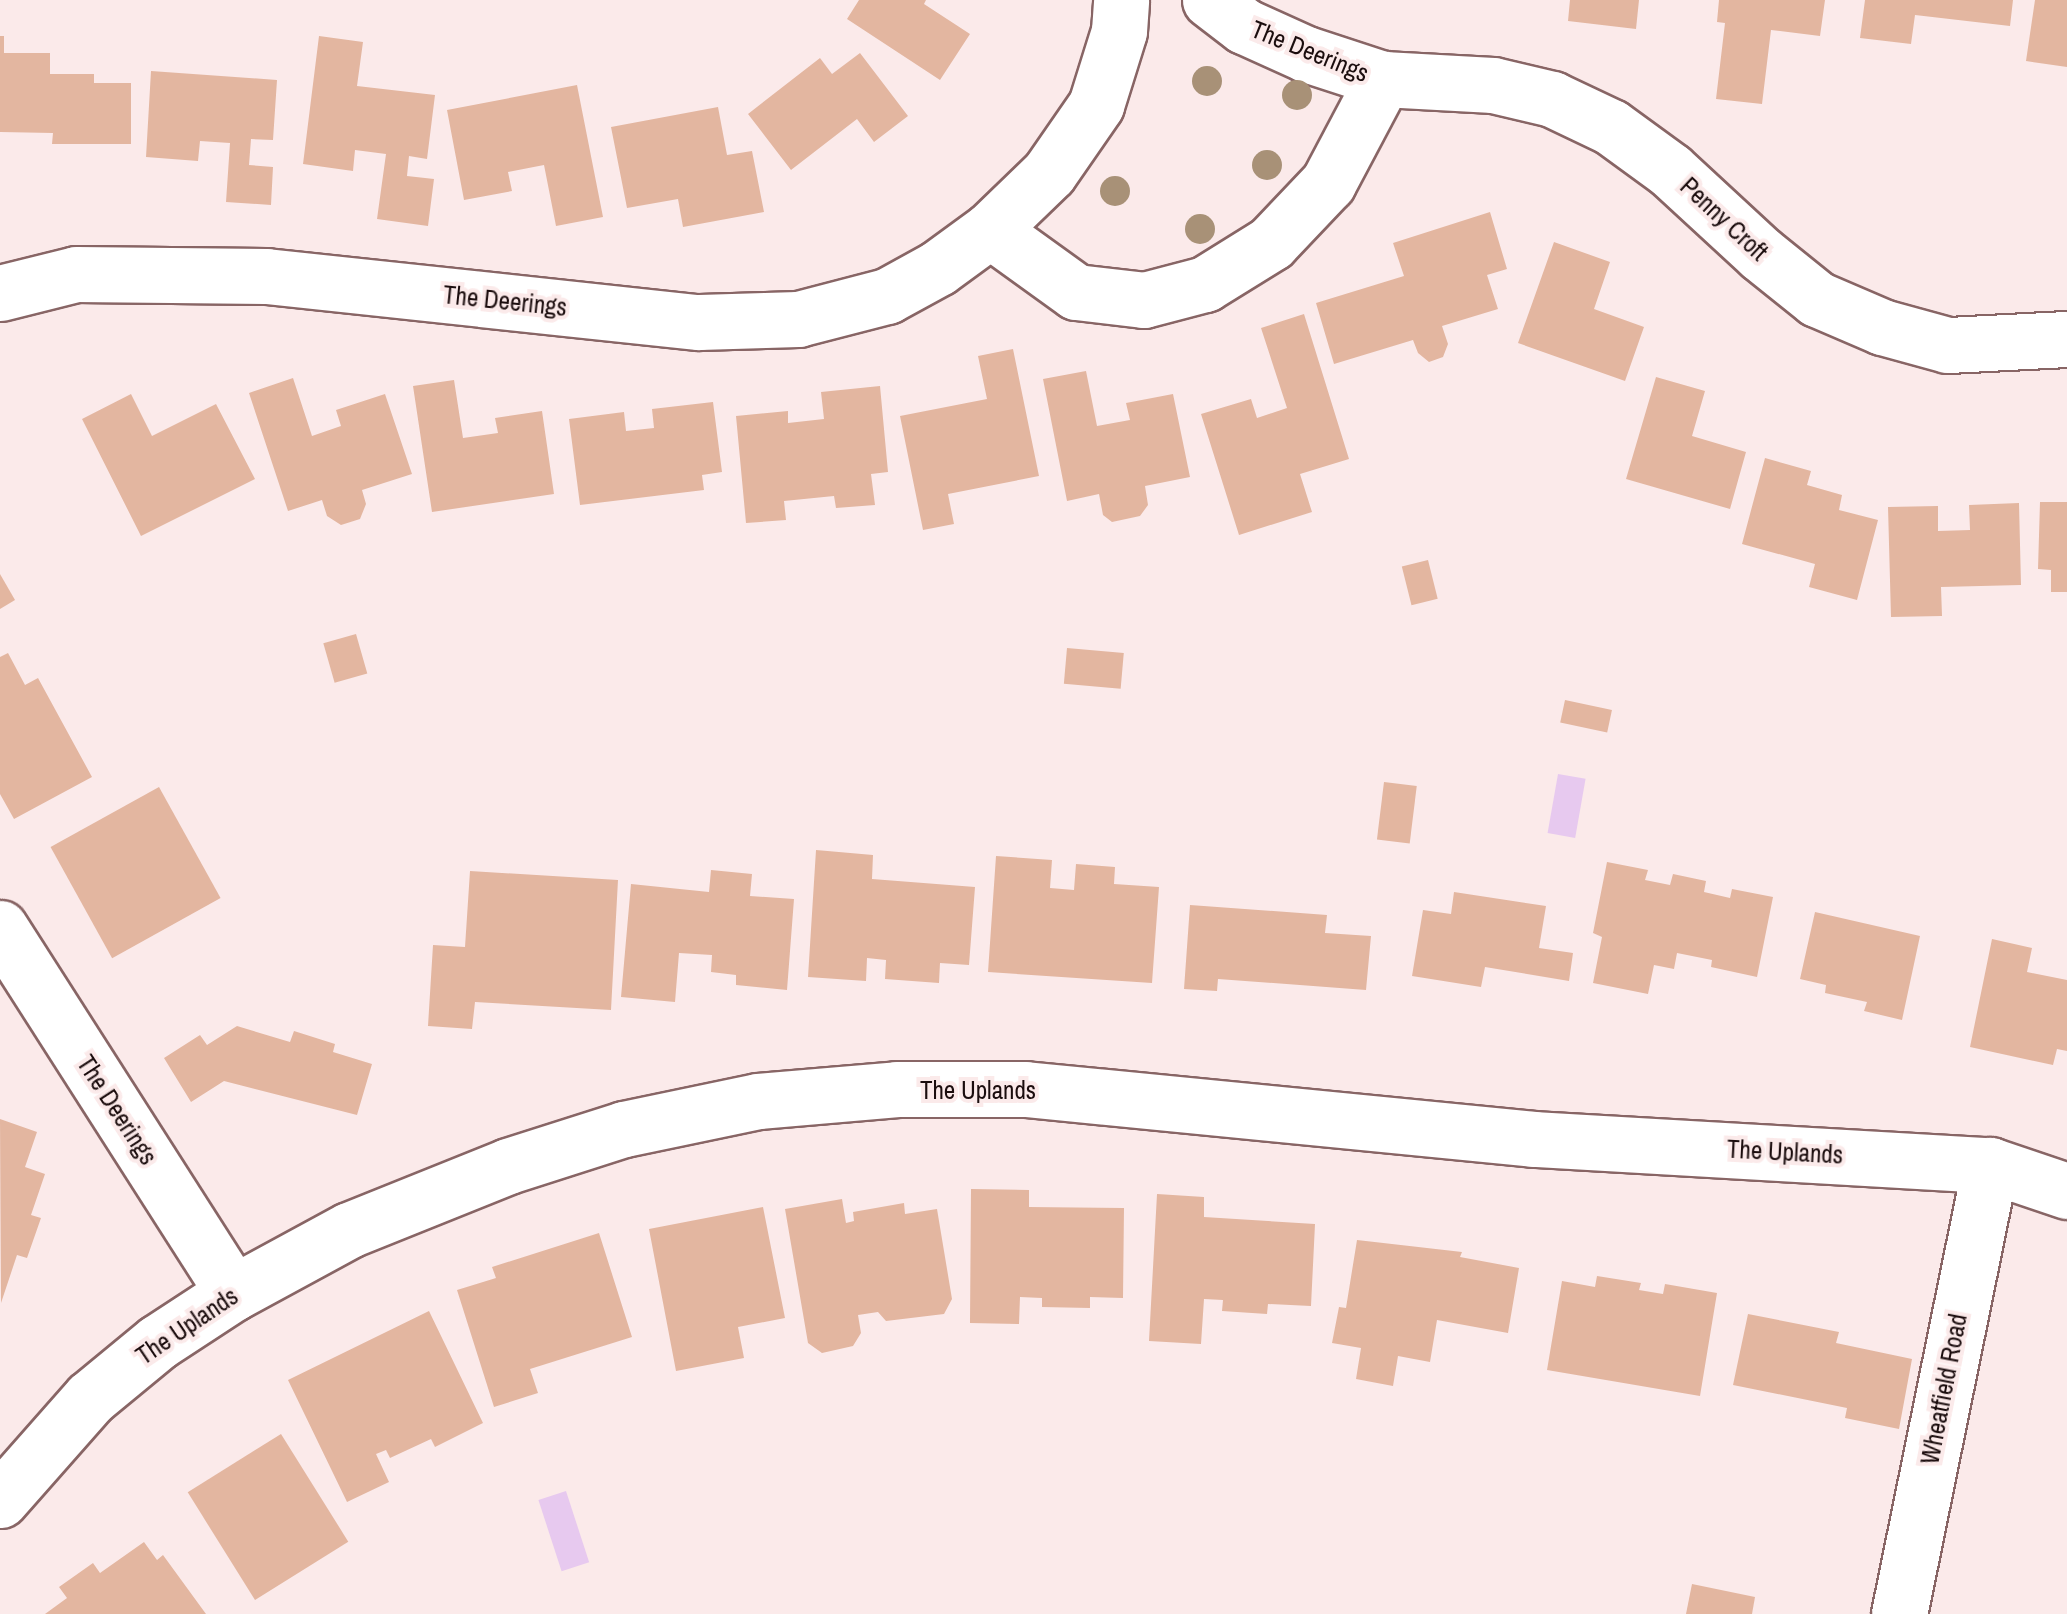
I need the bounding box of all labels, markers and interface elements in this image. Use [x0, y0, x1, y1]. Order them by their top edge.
street label: The Deerings [1247, 14, 1373, 88]
street label: Penny Croft [1674, 171, 1774, 267]
street label: The Deerings [442, 280, 568, 322]
street label: The Deerings [71, 1050, 163, 1170]
street label: The Uplands [920, 1075, 1036, 1105]
street label: The Uplands [1726, 1134, 1844, 1170]
street label: The Uplands [130, 1281, 244, 1371]
street label: Wheatfield Road [1915, 1311, 1973, 1467]

